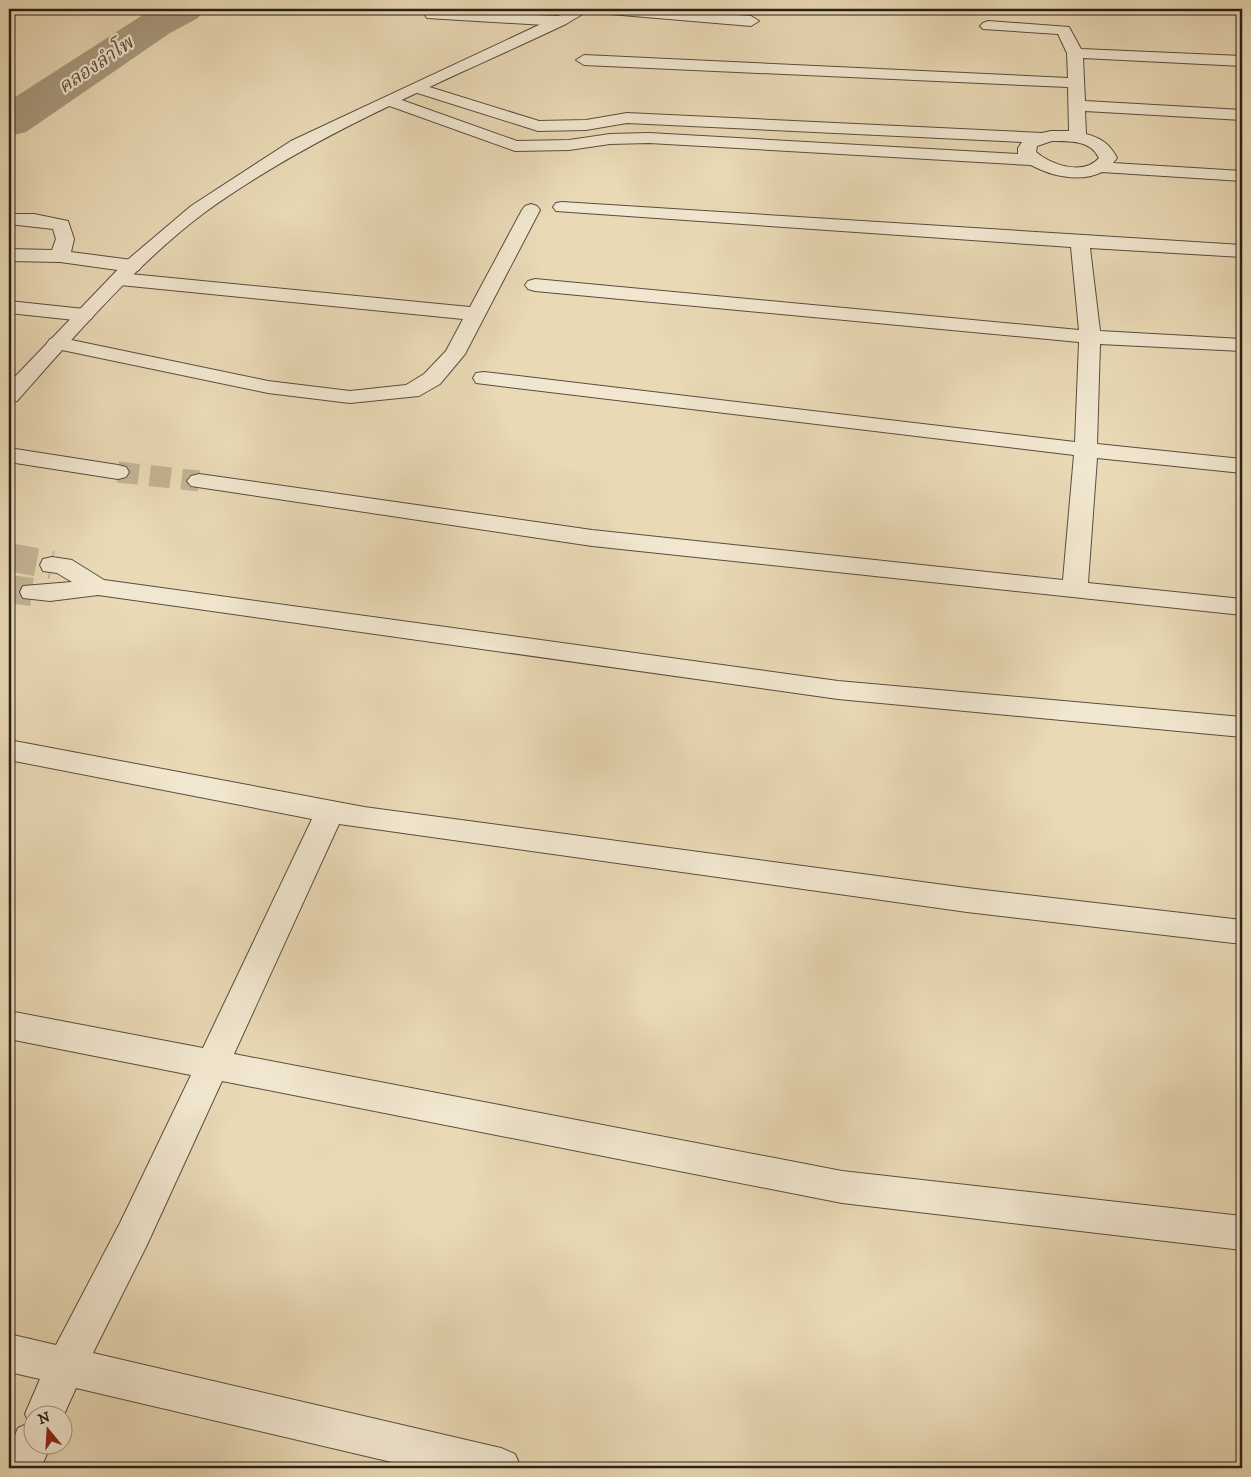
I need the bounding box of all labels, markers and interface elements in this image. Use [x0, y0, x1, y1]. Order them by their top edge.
water label: คลองลำโพ [52, 29, 139, 99]
north arrow [22, 1404, 72, 1454]
text: N [36, 1408, 53, 1429]

